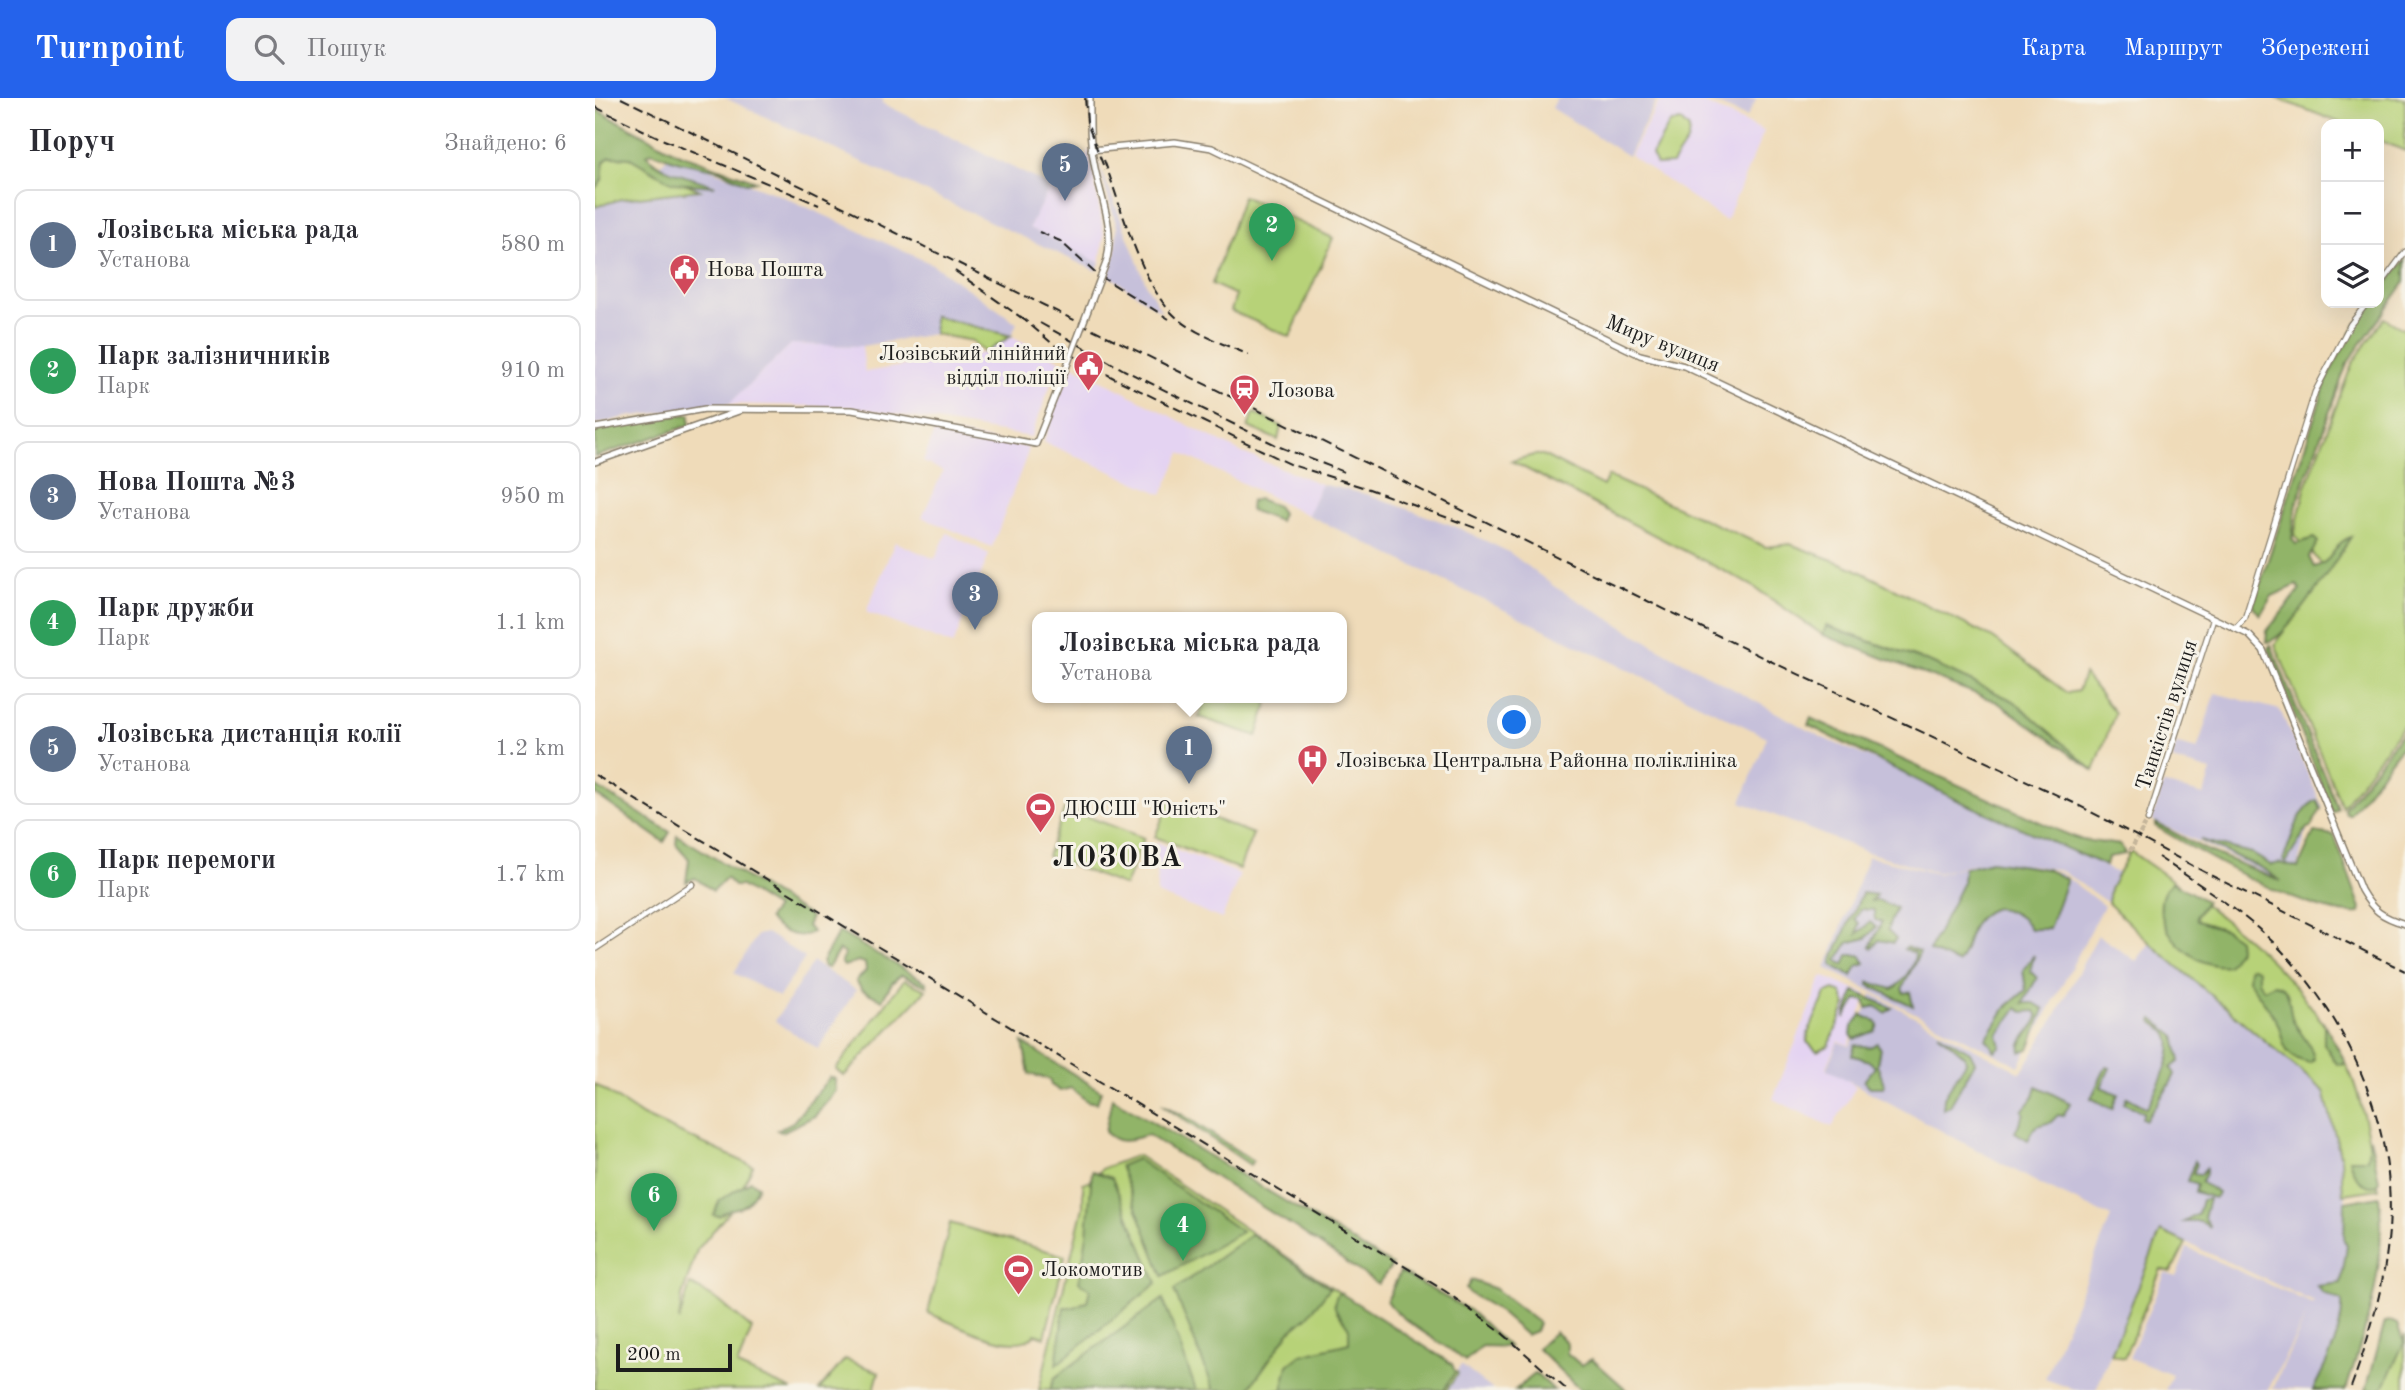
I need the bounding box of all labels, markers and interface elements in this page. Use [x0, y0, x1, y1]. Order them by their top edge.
search box [226, 18, 716, 81]
icon: search [250, 30, 288, 68]
text: Turnpoint [35, 33, 184, 66]
text: Пошук [306, 36, 386, 62]
text: Карта [2021, 37, 2086, 61]
text: Маршрут [2124, 37, 2223, 61]
text: Збережені [2261, 37, 2370, 61]
map controls [2321, 119, 2384, 308]
button: + [2321, 119, 2384, 182]
text: Поруч [28, 128, 115, 158]
text: Знайдено: 6 [444, 132, 567, 155]
pin: 5 [1042, 143, 1088, 201]
button: − [2321, 182, 2384, 245]
pin: 2 [1249, 203, 1295, 261]
text: Лозівська міська рада [97, 218, 359, 244]
text: 1 [46, 233, 60, 256]
text: 580 m [500, 233, 565, 256]
button: layers [2321, 245, 2384, 308]
text: Установа [97, 249, 190, 272]
public building icon: Нова Пошта [667, 252, 701, 296]
place label: Нова Пошта [707, 260, 824, 281]
street label: Миру вулиця [1603, 312, 1722, 377]
text: Парк залізничників [97, 344, 331, 370]
place label: Лозівський лінійний відділ поліції [879, 344, 1066, 389]
public building icon: Лозівський лінійний відділ поліції [1072, 348, 1106, 392]
text: 2 [46, 359, 60, 382]
text: 910 m [500, 359, 565, 382]
station icon: Лозова [1228, 373, 1262, 417]
text: Парк [97, 375, 150, 398]
place label: Лозова [1268, 381, 1335, 402]
text: Нова Пошта №3 [97, 470, 296, 496]
text: 3 [46, 485, 60, 508]
text: 950 m [500, 485, 565, 508]
text: Установа [97, 501, 190, 524]
pin: 3 [952, 572, 998, 630]
text: Парк дружби [97, 596, 254, 622]
text: 4 [46, 611, 60, 634]
text: 1.1 km [495, 611, 565, 634]
popup [1032, 612, 1347, 703]
text: Парк [97, 627, 150, 650]
text: Лозівська міська рада [1059, 631, 1320, 657]
street label: Танкістів вулиця [2133, 637, 2202, 793]
text: Установа [1059, 662, 1152, 685]
your location [1497, 705, 1531, 739]
text: Лозівська дистанція колії [97, 722, 401, 748]
pin: 1 [1166, 726, 1212, 784]
text: 5 [46, 737, 60, 760]
text: 1.2 km [495, 737, 565, 760]
hospital icon: Лозівська Центральна Районна поліклініка [1296, 743, 1330, 787]
place label: Лозівська Центральна Районна поліклініка [1336, 751, 1737, 772]
text: Установа [97, 753, 190, 776]
sports icon: ДЮСШ "Юність" [1023, 791, 1057, 835]
place label: ДЮСШ "Юність" [1063, 799, 1226, 820]
district label: ЛОЗОВА [1052, 844, 1184, 873]
text: Парк перемоги [97, 848, 276, 874]
text: 6 [46, 863, 60, 886]
text: 1.7 km [495, 863, 565, 886]
text: Парк [97, 879, 150, 902]
pin: 6 [631, 1173, 677, 1231]
pin: 4 [1160, 1203, 1206, 1261]
sports icon: Локомотив [1001, 1252, 1035, 1296]
place label: Локомотив [1041, 1260, 1143, 1281]
scale bar [616, 1341, 731, 1373]
text: 200 m [627, 1346, 680, 1365]

